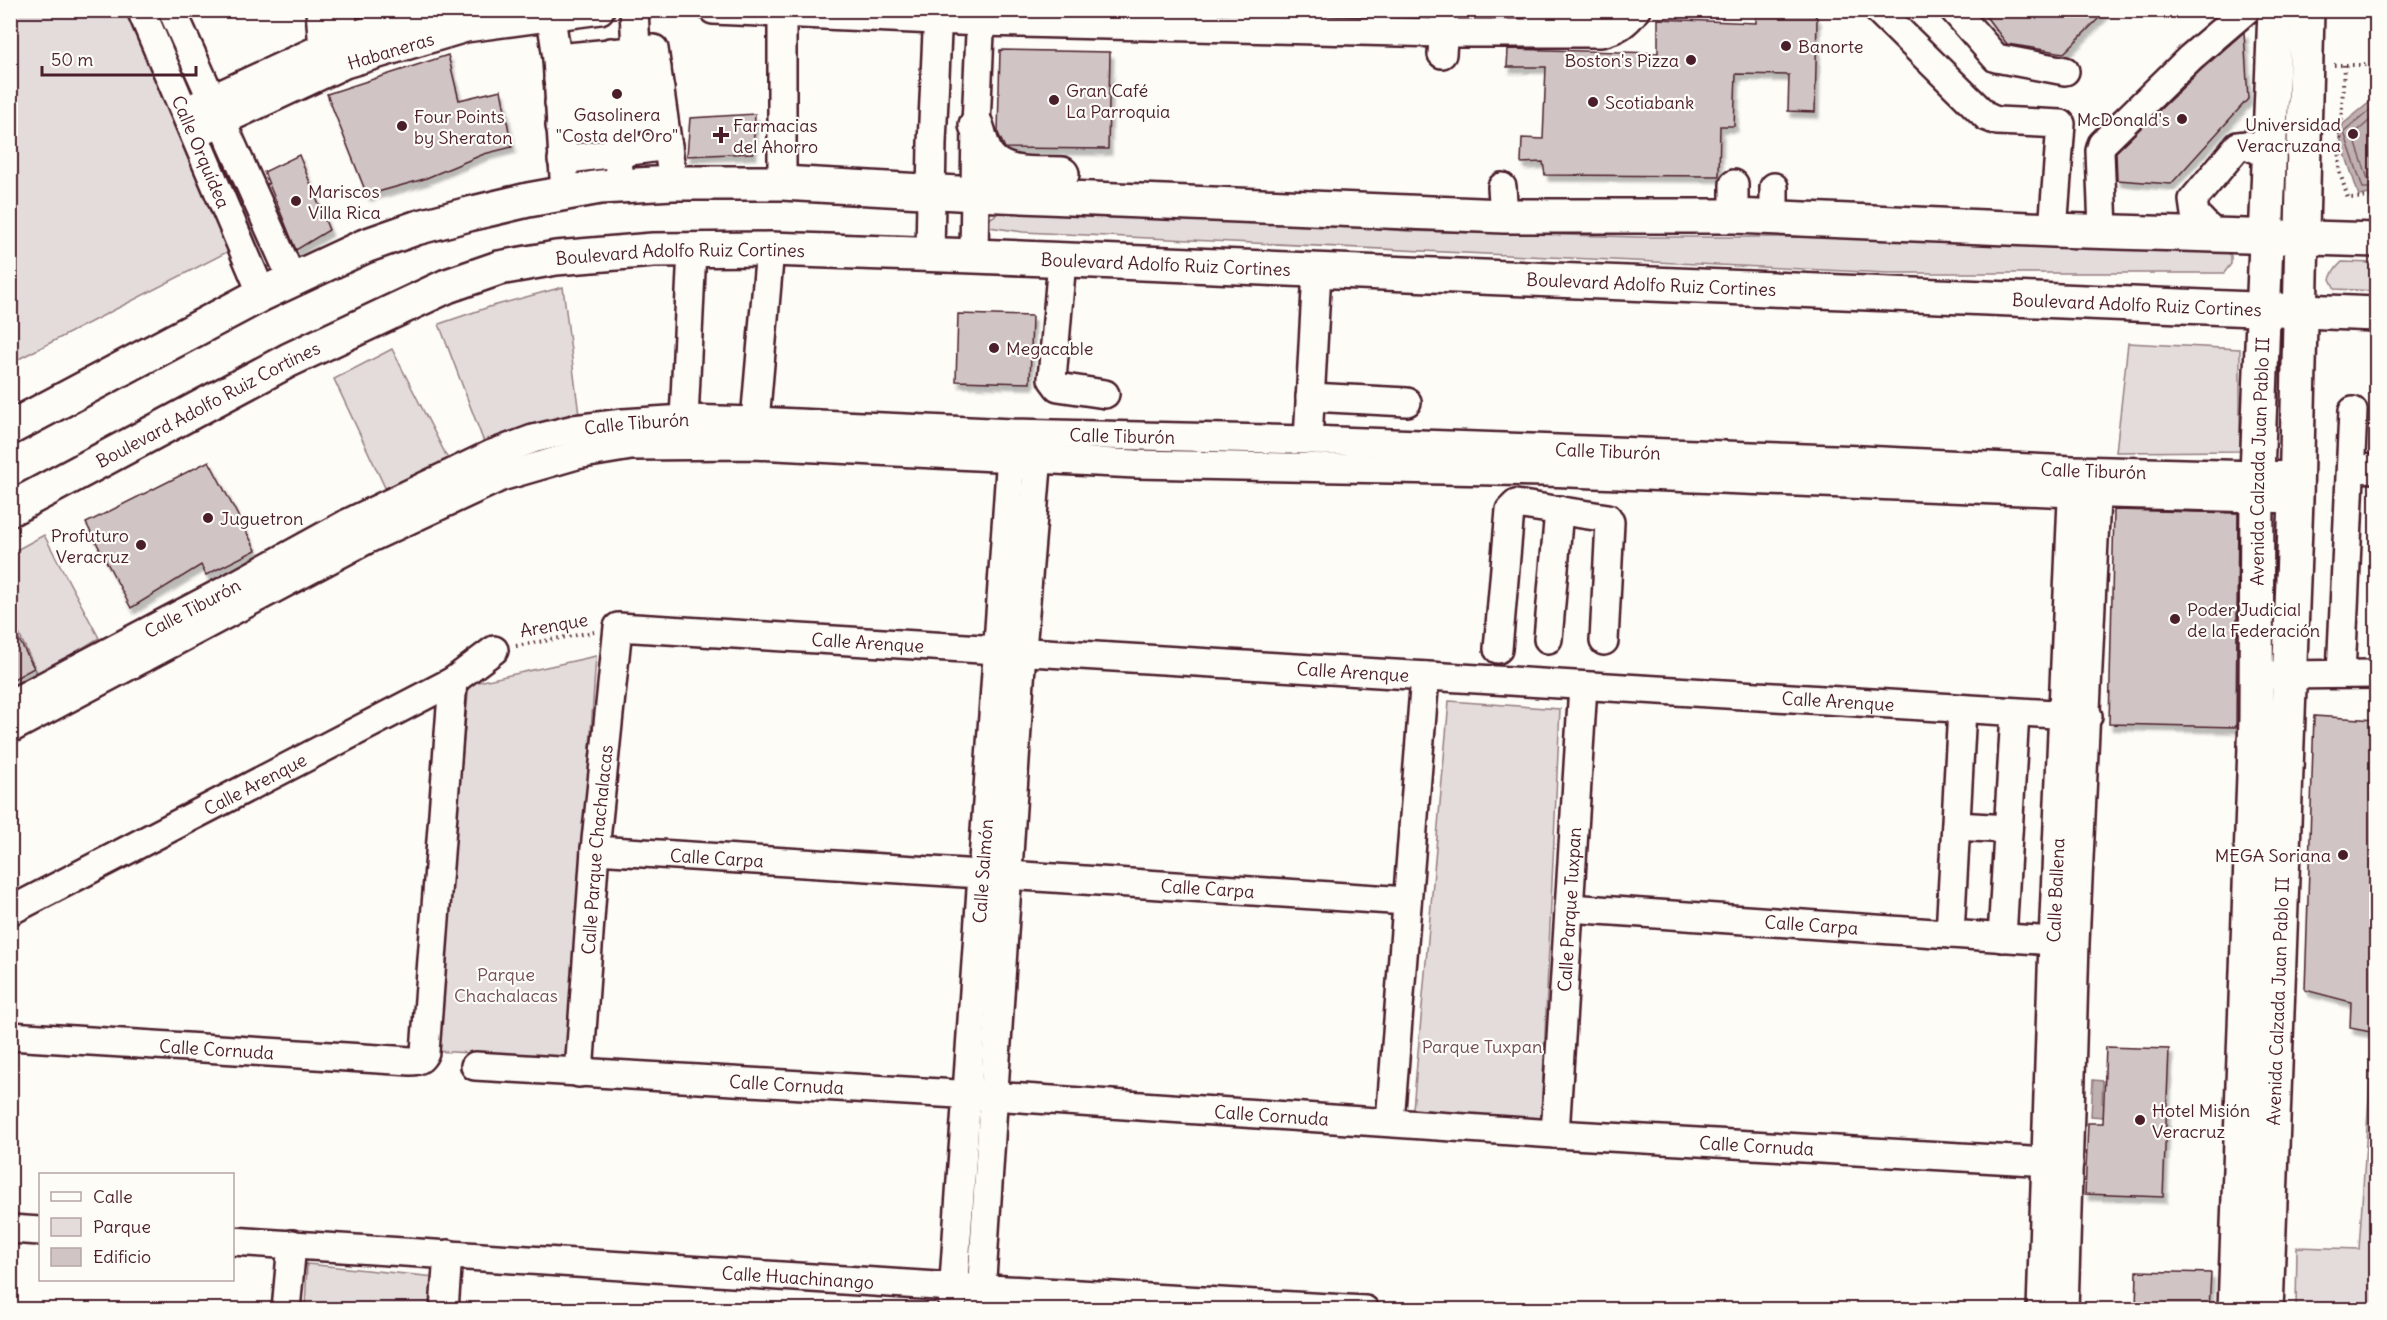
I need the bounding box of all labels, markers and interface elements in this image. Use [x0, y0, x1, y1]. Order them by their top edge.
street label: Habaneras [344, 27, 437, 74]
place label: Banorte [1798, 35, 1864, 58]
scale bar [42, 39, 196, 77]
marker: Banorte [1779, 39, 1793, 53]
text: 50 m [51, 48, 93, 71]
place label: Boston's Pizza [1564, 49, 1679, 72]
marker: Boston's Pizza [1684, 53, 1698, 67]
place label: Gran Café La Parroquia [1066, 79, 1170, 123]
marker: Gasolinera "Costa del Oro" [610, 87, 624, 101]
place label: Scotiabank [1605, 91, 1694, 114]
street label: Calle Orquídea [167, 92, 235, 211]
marker: Gran Café La Parroquia [1047, 93, 1061, 107]
marker: Scotiabank [1586, 95, 1600, 109]
place label: Gasolinera "Costa del Oro" [556, 103, 678, 147]
place label: Four Points by Sheraton [414, 105, 513, 149]
place label: McDonald's [2077, 108, 2170, 131]
marker: McDonald's [2175, 112, 2189, 126]
place label: Universidad Veracruzana [2237, 113, 2341, 157]
place label: Farmacias del Ahorro [733, 114, 818, 158]
marker: Four Points by Sheraton [395, 119, 409, 133]
marker: Universidad Veracruzana [2346, 127, 2360, 141]
marker: Farmacias del Ahorro [714, 128, 728, 142]
place label: Mariscos Villa Rica [308, 180, 381, 224]
marker: Mariscos Villa Rica [289, 194, 303, 208]
street label: Boulevard Adolfo Ruiz Cortines [554, 237, 805, 270]
street label: Boulevard Adolfo Ruiz Cortines [1040, 247, 1291, 281]
street label: Boulevard Adolfo Ruiz Cortines [1526, 267, 1777, 301]
street label: Boulevard Adolfo Ruiz Cortines [2012, 287, 2262, 321]
street label: Boulevard Adolfo Ruiz Cortines [92, 336, 324, 473]
street label: Avenida Calzada Juan Pablo II [2245, 336, 2274, 586]
place label: Megacable [1006, 337, 1093, 360]
marker: Megacable [987, 341, 1001, 355]
street label: Calle Tiburón [583, 407, 690, 439]
street label: Calle Tiburón [1069, 423, 1175, 448]
street label: Calle Tiburón [1555, 437, 1661, 464]
street label: Calle Tiburón [2040, 457, 2147, 483]
place label: Juguetron [220, 507, 304, 530]
marker: Juguetron [201, 511, 215, 525]
place label: Profuturo Veracruz [51, 524, 129, 568]
marker: Profuturo Veracruz [134, 538, 148, 552]
street label: Calle Tiburón [140, 573, 244, 643]
place label: Poder Judicial de la Federación [2187, 598, 2320, 642]
street label: Arenque [518, 608, 590, 642]
marker: Poder Judicial de la Federación [2168, 612, 2182, 626]
street label: Calle Arenque [811, 627, 925, 657]
street label: Calle Arenque [1296, 657, 1410, 686]
street label: Calle Arenque [1781, 686, 1895, 716]
street label: Calle Parque Chachalacas [576, 744, 617, 955]
street label: Calle Arenque [200, 748, 310, 820]
street label: Calle Salmón [967, 818, 997, 924]
street label: Calle Parque Tuxpan [1552, 826, 1586, 992]
street label: Calle Ballena [2041, 837, 2069, 943]
street label: Calle Carpa [669, 843, 764, 872]
place label: MEGA Soriana [2215, 844, 2331, 867]
marker: MEGA Soriana [2336, 848, 2350, 862]
street label: Calle Carpa [1160, 874, 1255, 903]
street label: Avenida Calzada Juan Pablo II [2261, 876, 2294, 1126]
street label: Calle Carpa [1764, 910, 1859, 939]
park label: Parque Chachalacas [454, 963, 558, 1007]
street label: Calle Cornuda [159, 1034, 275, 1064]
park label: Parque Tuxpan [1422, 1035, 1542, 1058]
street label: Calle Cornuda [728, 1069, 844, 1099]
place label: Hotel Misión Veracruz [2152, 1099, 2250, 1143]
street label: Calle Cornuda [1213, 1100, 1330, 1130]
marker: Hotel Misión Veracruz [2133, 1113, 2147, 1127]
street label: Calle Cornuda [1699, 1131, 1815, 1160]
legend [39, 1173, 234, 1281]
text: Calle [93, 1185, 133, 1208]
text: Parque [93, 1215, 151, 1238]
text: Edificio [93, 1245, 151, 1268]
street label: Calle Huachinango [721, 1261, 875, 1293]

